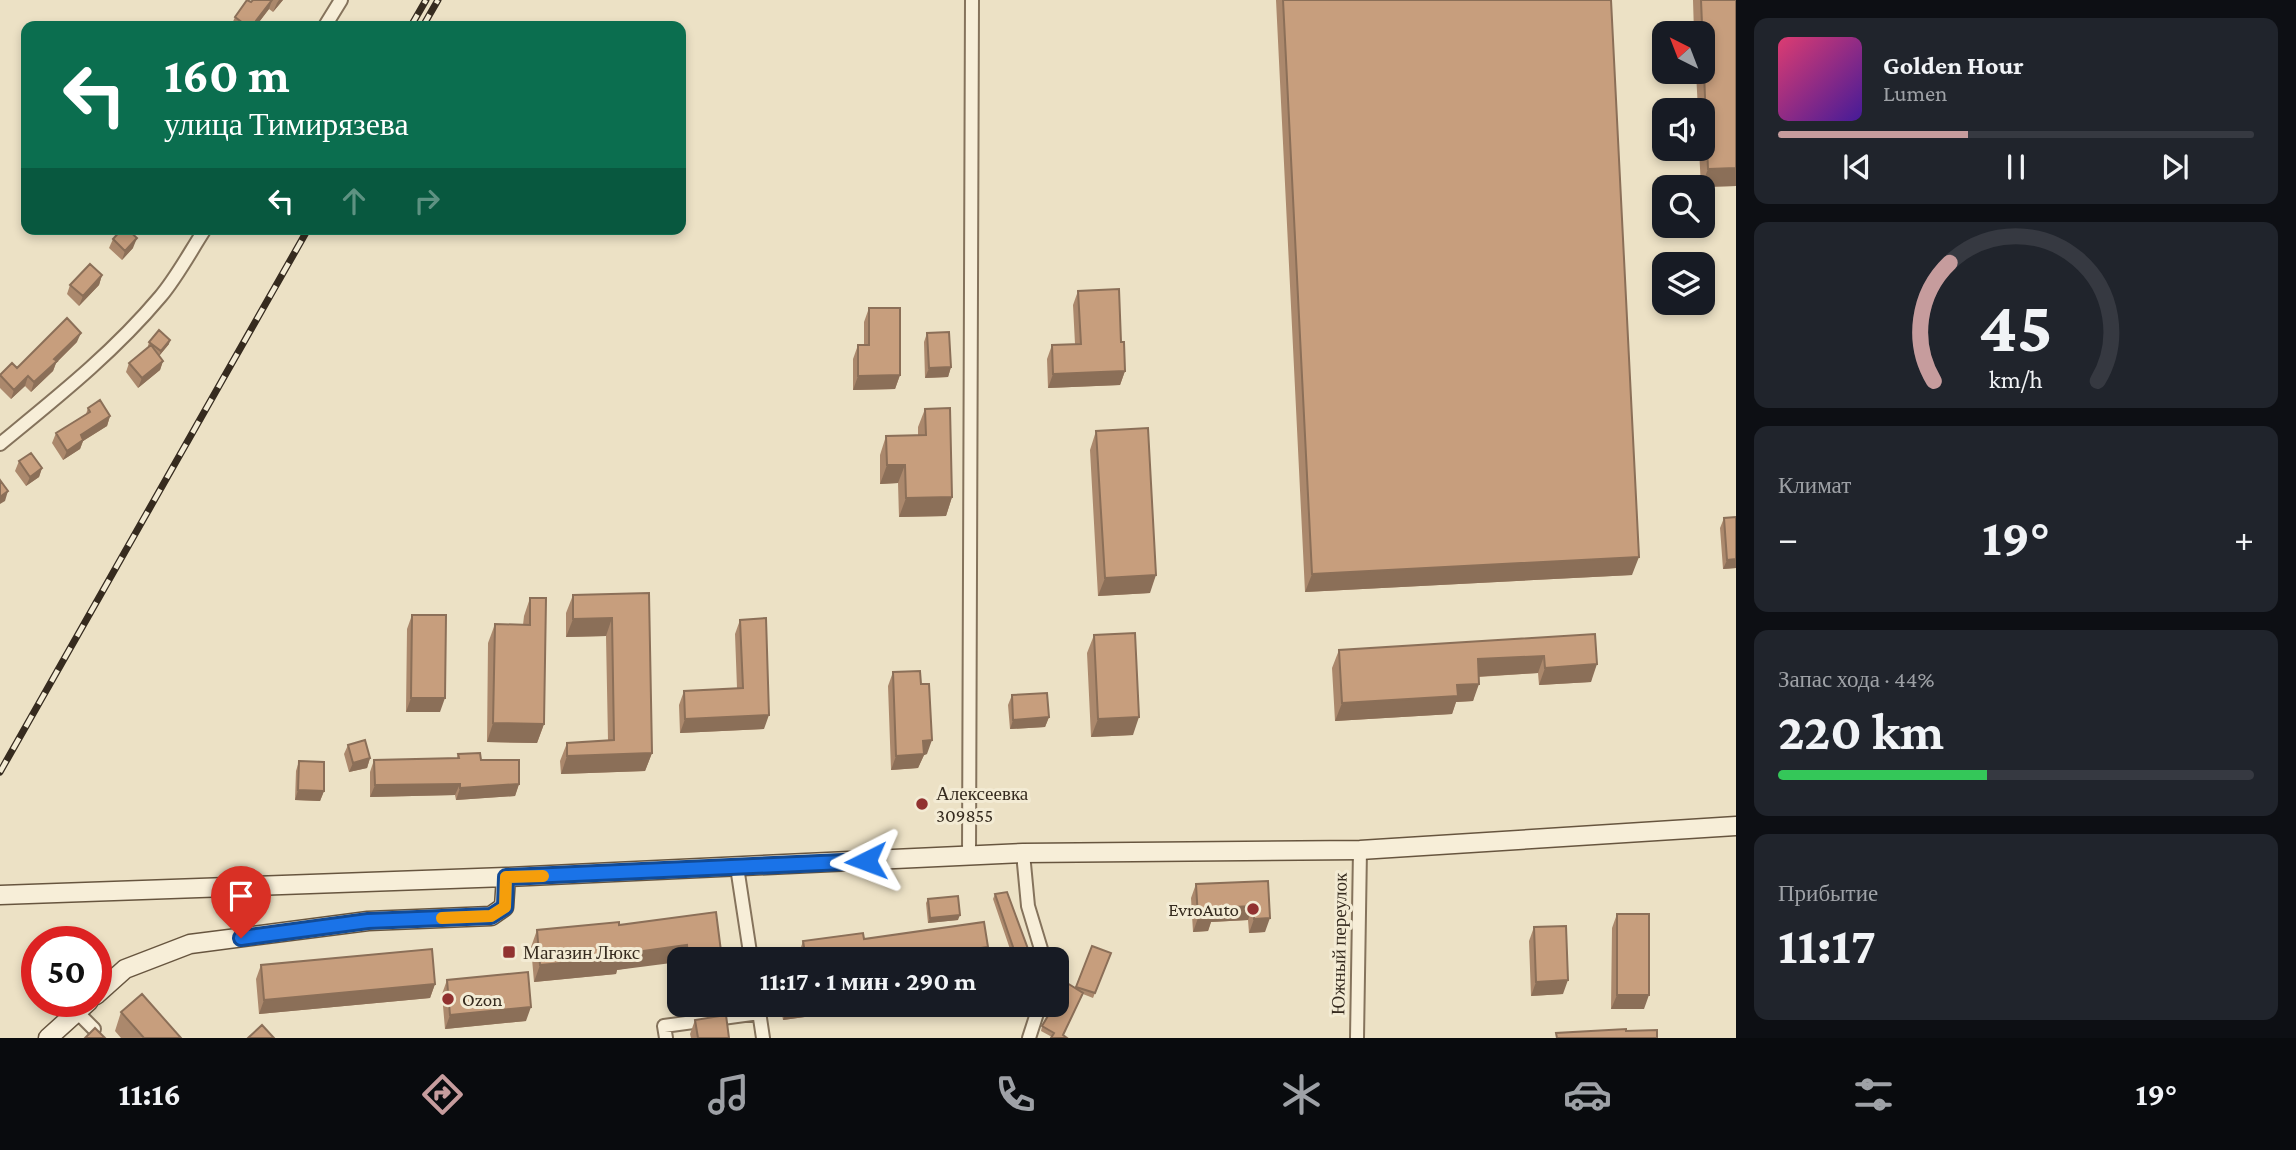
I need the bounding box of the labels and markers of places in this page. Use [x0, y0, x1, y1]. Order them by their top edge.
place label: Алексеевка 309855 [936, 783, 1029, 826]
marker: Алексеевка 309855 [914, 796, 930, 812]
pin [211, 866, 271, 938]
place label: EvroAuto [1168, 899, 1239, 920]
marker: EvroAuto [1245, 901, 1261, 917]
place label: Магазин Люкс [523, 942, 640, 963]
marker: Магазин Люкс [501, 944, 517, 960]
place label: Ozon [462, 989, 502, 1010]
marker: Ozon [440, 991, 456, 1007]

